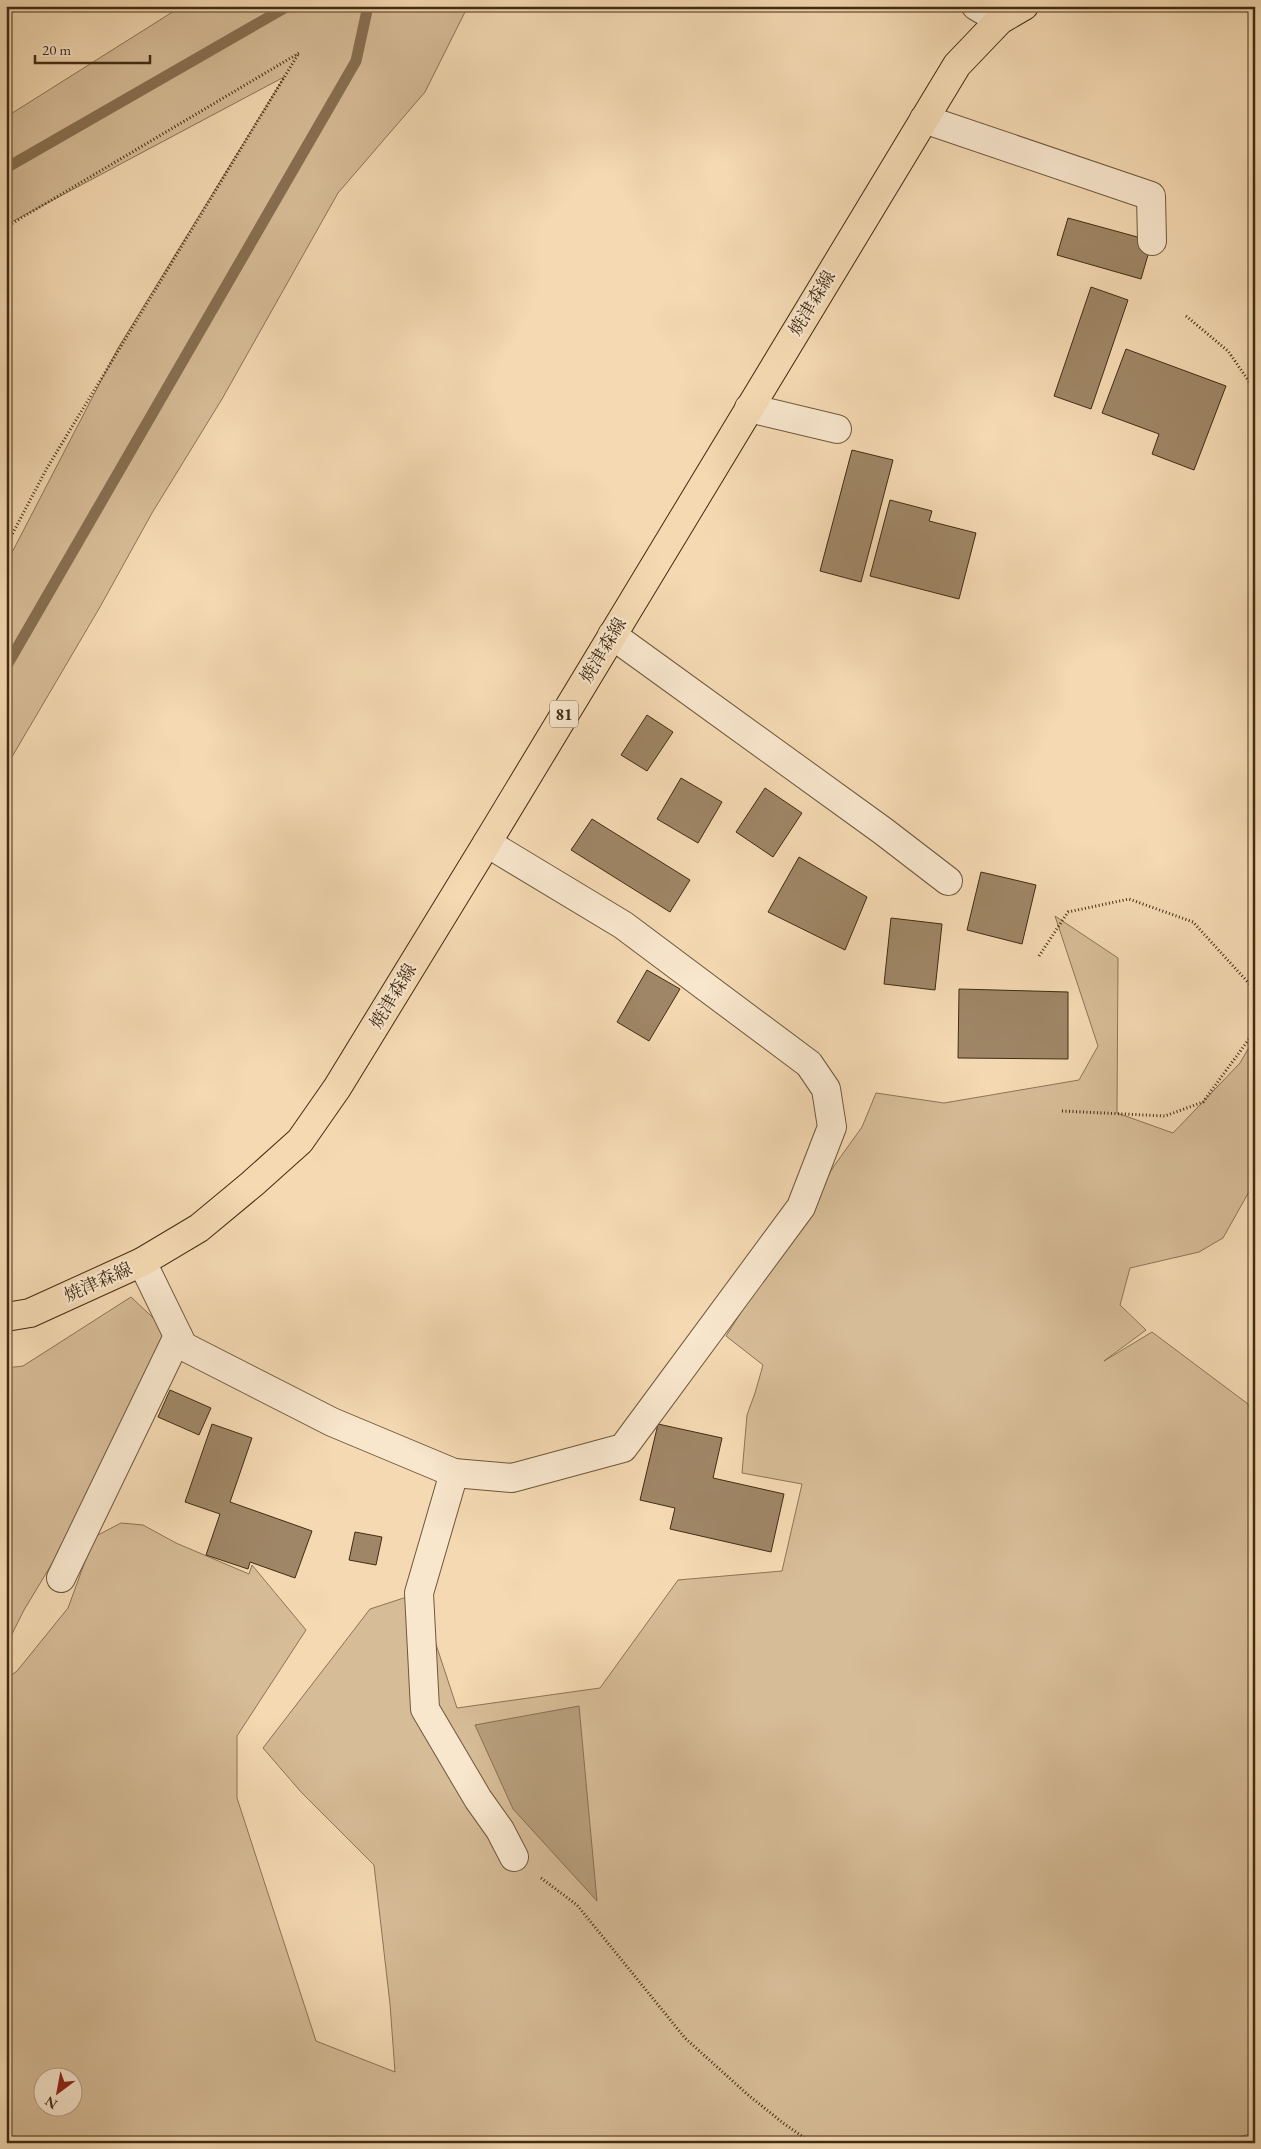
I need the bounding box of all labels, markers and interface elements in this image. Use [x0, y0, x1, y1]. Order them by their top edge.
scale bar [35, 32, 150, 64]
text: 20 m [42, 40, 71, 59]
street label: 焼津森線 [783, 266, 840, 340]
street label: 焼津森線 [574, 613, 631, 687]
road number: 81 [550, 701, 578, 728]
street label: 焼津森線 [364, 959, 421, 1033]
street label: 焼津森線 [60, 1256, 135, 1307]
north arrow [32, 2066, 82, 2116]
text: N [41, 2092, 61, 2114]

